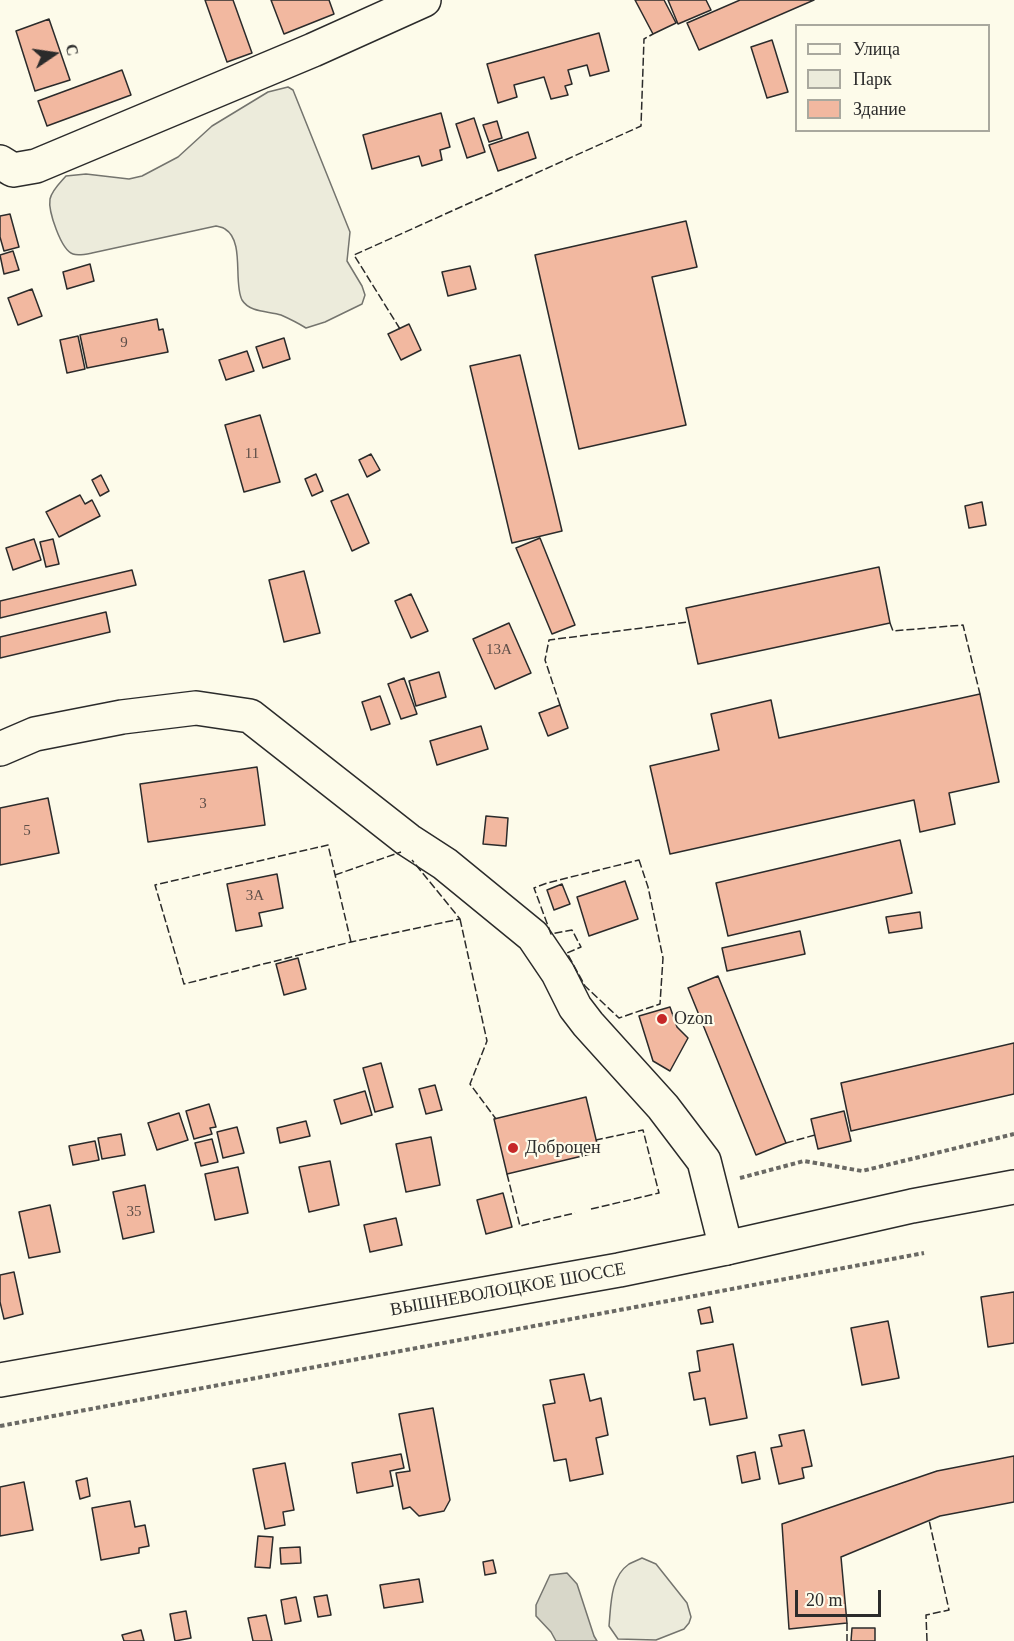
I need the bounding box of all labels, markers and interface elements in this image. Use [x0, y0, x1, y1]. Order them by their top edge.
north arrow [24, 24, 84, 84]
legend [795, 24, 990, 132]
text: Улица [853, 39, 900, 59]
text: С [62, 42, 82, 57]
text: Парк [853, 69, 892, 89]
text: Здание [853, 99, 906, 119]
house number: 9 [120, 334, 128, 352]
house number: 11 [245, 445, 259, 463]
house number: 13А [486, 641, 512, 659]
house number: 3 [199, 795, 207, 813]
house number: 5 [23, 822, 31, 840]
house number: 3А [246, 887, 264, 905]
place label: Ozon [674, 1008, 713, 1030]
marker: Ozon [655, 1012, 669, 1026]
place label: Доброцен [525, 1137, 601, 1159]
marker: Доброцен [506, 1141, 520, 1155]
house number: 35 [126, 1203, 142, 1221]
street label: ВЫШНЕВОЛОЦКОЕ ШОССЕ [389, 1259, 627, 1321]
scale bar [798, 1578, 884, 1616]
text: 20 m [806, 1590, 843, 1610]

